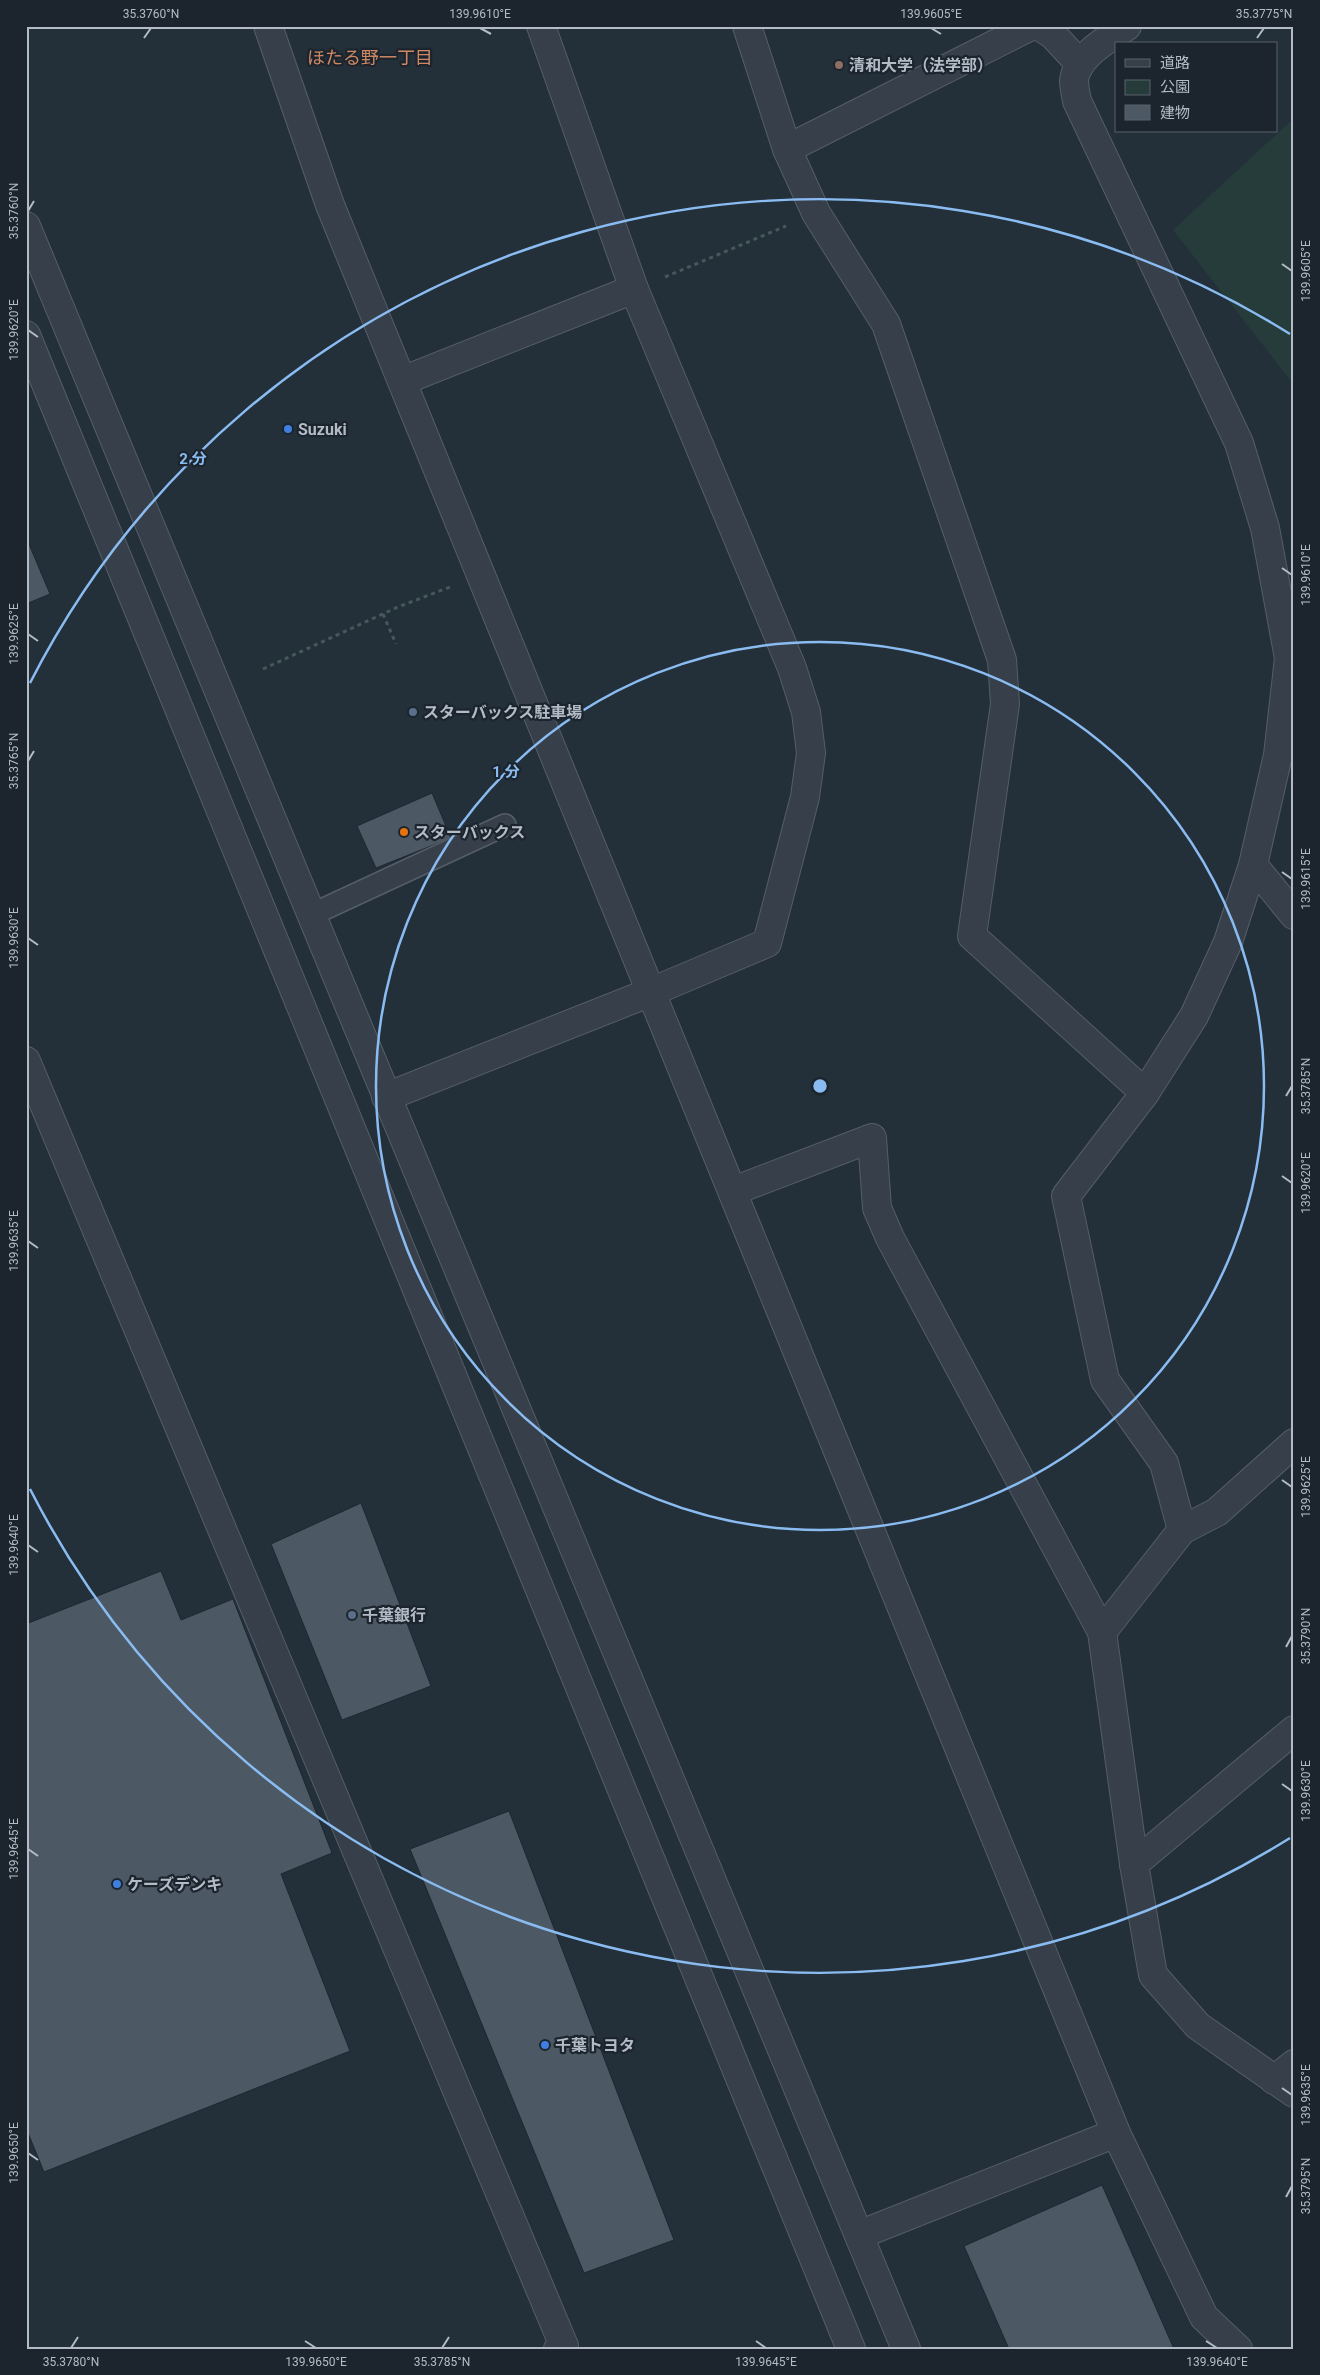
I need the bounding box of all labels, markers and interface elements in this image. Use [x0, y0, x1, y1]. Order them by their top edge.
text: 35.3760°N [123, 7, 179, 21]
text: 139.9610°E [449, 7, 511, 21]
text: 139.9605°E [900, 7, 962, 21]
text: 35.3775°N [1236, 7, 1292, 21]
legend [1115, 42, 1278, 132]
district label: ほたる野一丁目 [307, 47, 433, 68]
text: 道路 [1160, 54, 1190, 72]
place label: 清和大学（法学部） [849, 56, 993, 75]
marker: 清和大学（法学部） [833, 59, 845, 71]
text: 公園 [1160, 78, 1190, 96]
text: 建物 [1160, 104, 1190, 122]
text: 35.3760°N [7, 183, 21, 239]
text: 139.9605°E [1299, 240, 1313, 302]
text: 139.9620°E [7, 299, 21, 361]
place label: Suzuki [298, 420, 347, 439]
marker: Suzuki [282, 423, 294, 435]
text: 2 分 [179, 450, 207, 468]
text: 139.9610°E [1299, 544, 1313, 606]
text: 139.9625°E [7, 603, 21, 665]
place label: スターバックス駐車場 [423, 703, 582, 722]
marker: スターバックス駐車場 [407, 706, 419, 718]
text: 35.3765°N [7, 733, 21, 789]
text: 1 分 [492, 763, 520, 781]
place label: スターバックス [414, 823, 525, 842]
marker: スターバックス [398, 826, 410, 838]
text: 139.9615°E [1299, 848, 1313, 910]
text: 139.9630°E [7, 907, 21, 969]
text: 35.3785°N [1299, 1058, 1313, 1114]
centre of rings [811, 1077, 829, 1095]
text: 139.9620°E [1299, 1152, 1313, 1214]
text: 139.9635°E [7, 1210, 21, 1272]
text: 139.9625°E [1299, 1456, 1313, 1518]
text: 139.9640°E [7, 1514, 21, 1576]
place label: 千葉銀行 [362, 1606, 426, 1625]
text: 35.3790°N [1299, 1608, 1313, 1664]
marker: 千葉銀行 [346, 1609, 358, 1621]
text: 139.9630°E [1299, 1760, 1313, 1822]
text: 139.9645°E [7, 1818, 21, 1880]
place label: ケーズデンキ [127, 1875, 222, 1894]
marker: ケーズデンキ [111, 1878, 123, 1890]
place label: 千葉トヨタ [555, 2036, 635, 2055]
marker: 千葉トヨタ [539, 2039, 551, 2051]
text: 139.9635°E [1299, 2064, 1313, 2126]
text: 139.9650°E [7, 2122, 21, 2184]
text: 35.3795°N [1299, 2158, 1313, 2214]
text: 35.3780°N [43, 2355, 99, 2369]
text: 139.9650°E [285, 2355, 347, 2369]
text: 35.3785°N [414, 2355, 470, 2369]
text: 139.9645°E [735, 2355, 797, 2369]
text: 139.9640°E [1186, 2355, 1248, 2369]

